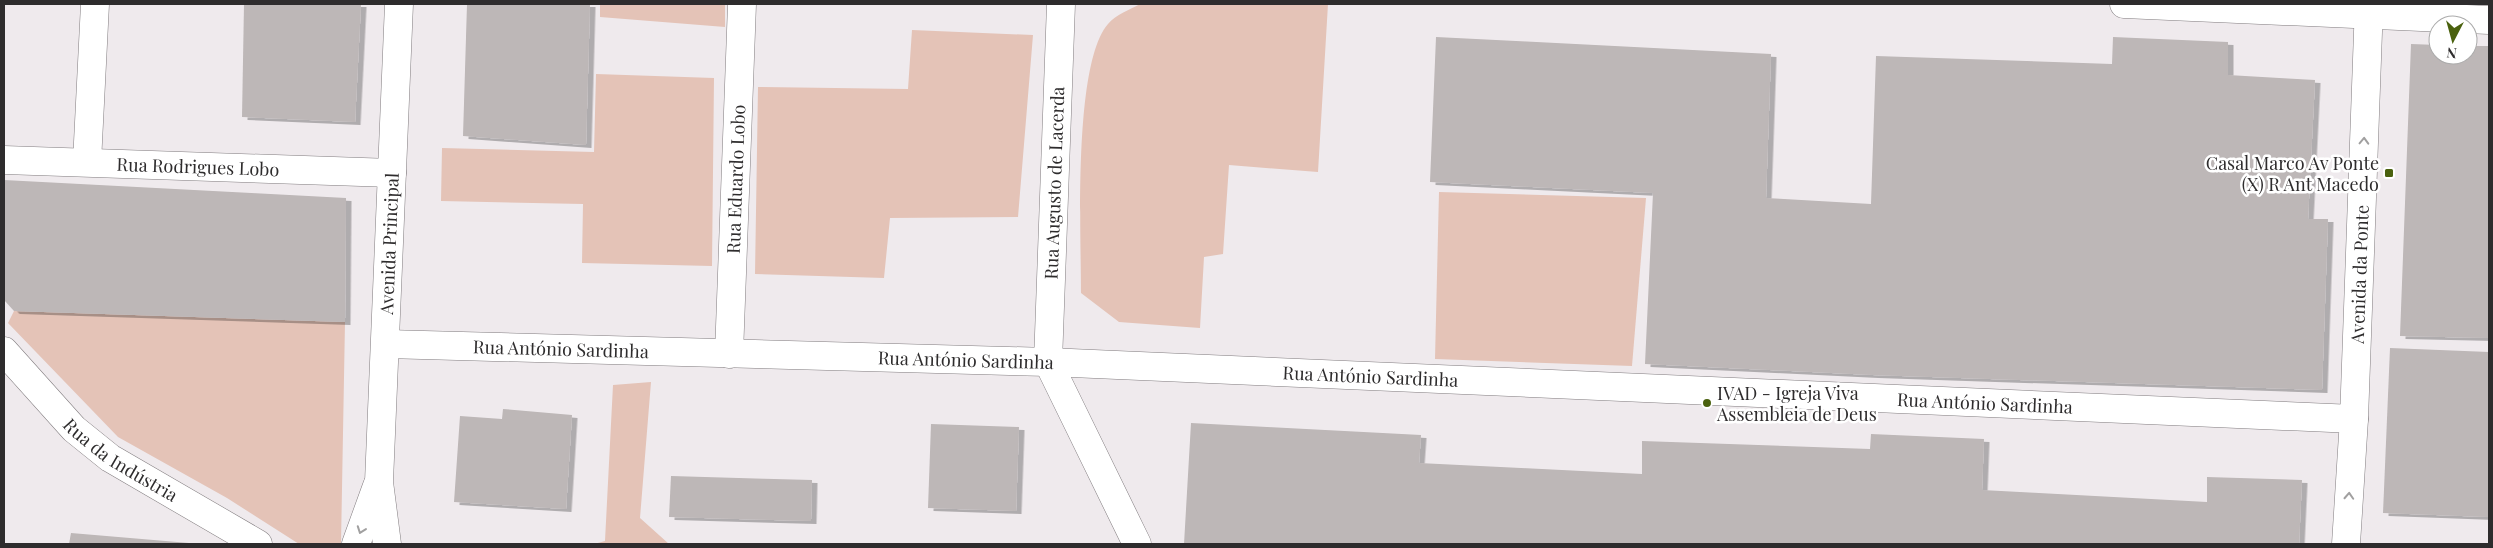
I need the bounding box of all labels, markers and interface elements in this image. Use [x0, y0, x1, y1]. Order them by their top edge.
north arrow [2428, 15, 2478, 65]
text: N [2446, 43, 2458, 63]
street label: Rua Augusto de Lacerda [1039, 86, 1069, 280]
street label: Rua Eduardo Lobo [721, 104, 750, 254]
one-way arrow [2359, 137, 2370, 145]
place label: Casal Marco Av Ponte (X) R Ant Macedo [2206, 151, 2379, 196]
street label: Rua Rodrigues Lobo [116, 152, 280, 181]
marker: Casal Marco Av Ponte (X) R Ant Macedo [2383, 167, 2395, 179]
street label: Avenida Principal [374, 172, 404, 316]
street label: Avenida da Ponte [2345, 204, 2374, 345]
street label: Rua António Sardinha [473, 334, 649, 363]
street label: Rua António Sardinha [878, 345, 1054, 374]
street label: Rua António Sardinha [1282, 360, 1459, 392]
place label: IVAD - Igreja Viva Assembleia de Deus [1716, 381, 1877, 426]
street label: Rua António Sardinha [1896, 387, 2073, 419]
marker: IVAD - Igreja Viva Assembleia de Deus [1701, 397, 1713, 409]
street label: Rua da Indústria [58, 413, 182, 507]
one-way arrow [2344, 491, 2355, 499]
one-way arrow [357, 525, 367, 533]

